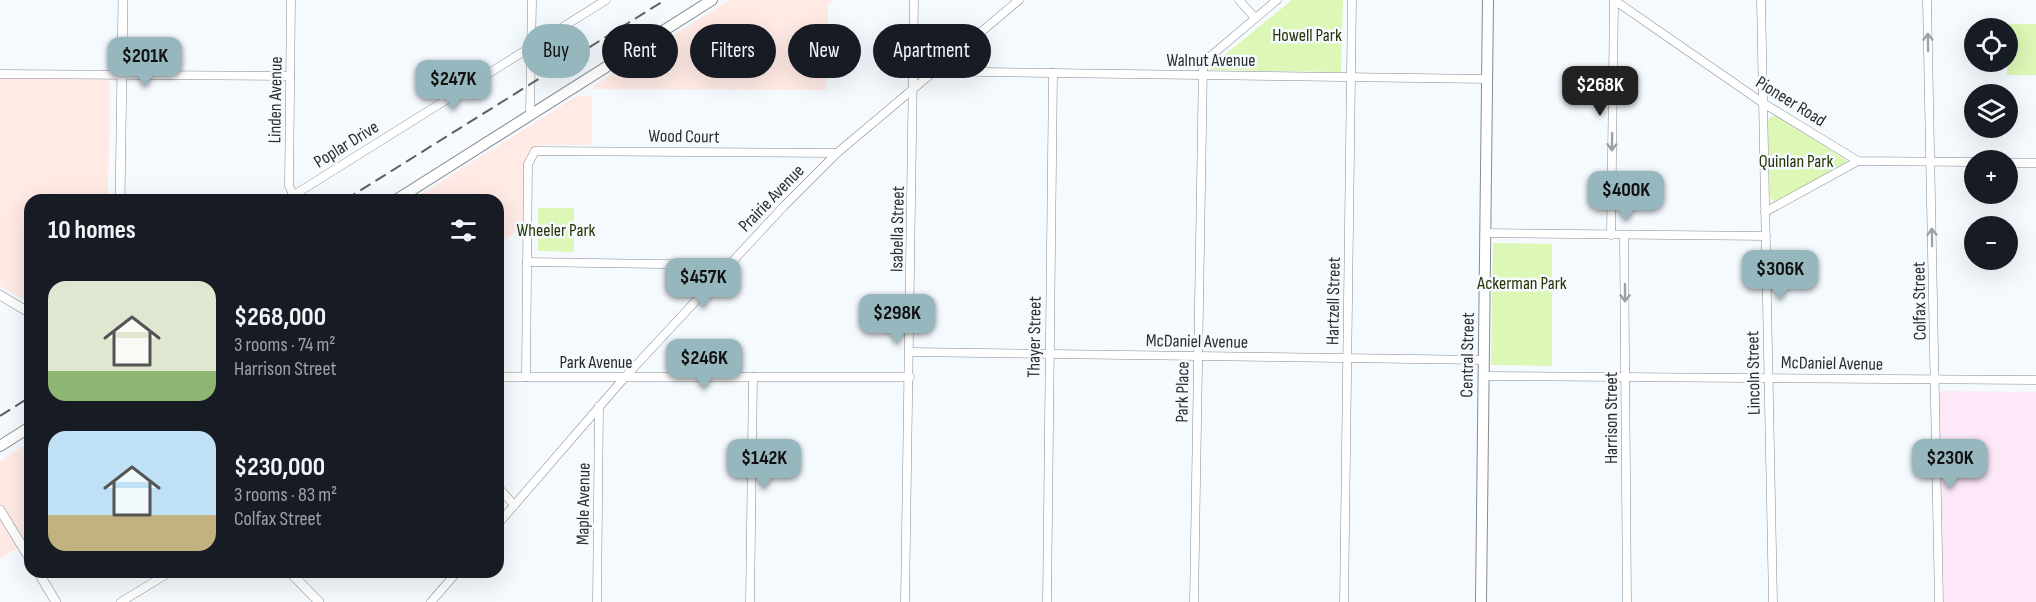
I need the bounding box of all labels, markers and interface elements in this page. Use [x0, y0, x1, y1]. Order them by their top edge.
map controls [1964, 18, 2018, 270]
button: locate [1964, 18, 2018, 72]
chip: Buy [522, 24, 590, 78]
chip: Rent [602, 24, 678, 78]
chip: Filters [690, 24, 776, 78]
chip: New [788, 24, 861, 78]
chip: Apartment [873, 24, 991, 78]
park label: Howell Park [1272, 25, 1342, 46]
one-way arrow [1922, 32, 1934, 52]
pin: $201K [103, 37, 187, 88]
text: $201K [122, 44, 168, 68]
street label: Walnut Avenue [1166, 50, 1256, 71]
street label: Linden Avenue [264, 56, 287, 144]
pin: $247K [411, 60, 495, 111]
pin: $268K [1558, 66, 1642, 117]
text: $247K [430, 67, 476, 91]
street label: Pioneer Road [1752, 72, 1830, 131]
text: $268K [1576, 73, 1624, 97]
button: layers [1964, 84, 2018, 138]
street label: Poplar Drive [310, 116, 382, 172]
street label: Wood Court [648, 125, 720, 148]
one-way arrow [1607, 132, 1618, 152]
button: + [1964, 150, 2018, 204]
park label: Quinlan Park [1759, 151, 1833, 172]
street label: Prairie Avenue [734, 160, 809, 236]
pin: $400K [1584, 171, 1668, 222]
text: $400K [1602, 178, 1650, 202]
street label: Isabella Street [886, 185, 909, 272]
icon: filters [447, 214, 480, 247]
text: 10 homes [48, 215, 136, 246]
button: − [1964, 216, 2018, 270]
park label: Wheeler Park [517, 220, 596, 241]
one-way arrow [1927, 227, 1938, 247]
pin: $306K [1738, 250, 1822, 301]
street label: Hartzell Street [1322, 256, 1345, 345]
text: $306K [1756, 257, 1804, 281]
pin: $457K [661, 258, 745, 309]
street label: Colfax Street [1908, 261, 1931, 341]
text: $457K [679, 265, 727, 289]
park label: Ackerman Park [1476, 273, 1567, 294]
one-way arrow [1619, 283, 1630, 303]
pin: $298K [855, 294, 939, 345]
street label: Thayer Street [1023, 295, 1046, 378]
text: $298K [873, 301, 921, 325]
text: $268,000 [234, 302, 326, 333]
icon: home [96, 305, 168, 377]
street label: Central Street [1456, 312, 1479, 398]
street label: McDaniel Avenue [1146, 330, 1248, 353]
street label: Lincoln Street [1742, 330, 1765, 415]
text: 3 rooms · 74 m² [234, 333, 336, 357]
pin: $246K [662, 339, 746, 390]
text: $246K [680, 346, 728, 370]
street label: Park Avenue [559, 352, 633, 373]
street label: McDaniel Avenue [1781, 352, 1883, 375]
text: Harrison Street [234, 357, 336, 381]
street label: Park Place [1171, 361, 1194, 423]
street label: Harrison Street [1601, 371, 1622, 464]
pin: $142K [722, 439, 806, 490]
pin: $230K [1908, 439, 1992, 490]
text: $142K [741, 446, 787, 470]
text: $230K [1926, 446, 1974, 470]
text: $230,000 [234, 452, 325, 483]
icon: home [96, 455, 168, 527]
street label: Maple Avenue [572, 463, 595, 545]
text: 3 rooms · 83 m² [234, 483, 337, 507]
text: Colfax Street [234, 507, 322, 531]

